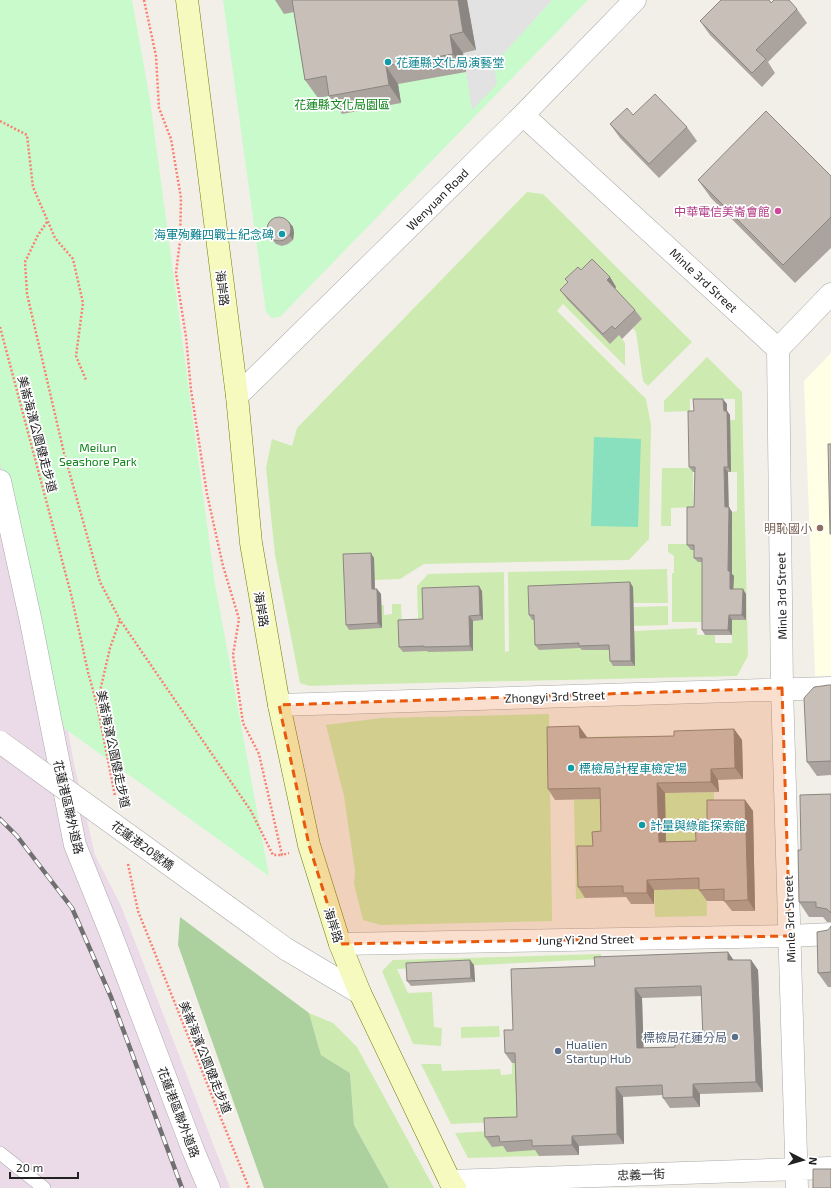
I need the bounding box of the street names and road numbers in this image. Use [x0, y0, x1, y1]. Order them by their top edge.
street label: Wenyuan Road [403, 165, 471, 233]
street label: Minle 3rd Street [667, 245, 741, 315]
street label: 海岸路 [214, 269, 232, 307]
street label: 美崙海濱公園健走步道 [16, 374, 60, 494]
street label: Minle 3rd Street [773, 552, 789, 640]
street label: 海岸路 [252, 590, 272, 628]
street label: Zhongyi 3rd Street [505, 687, 606, 705]
street label: 美崙海濱公園健走步道 [95, 689, 133, 809]
street label: 花蓮港區聯外道路 [51, 759, 87, 855]
street label: 花蓮港20號橋 [109, 818, 177, 872]
street label: Minle 3rd Street [780, 875, 798, 963]
street label: 海岸路 [322, 906, 346, 944]
street label: Jung Yi 2nd Street [538, 931, 635, 947]
street label: 美崙海濱公園健走步道 [177, 999, 235, 1115]
street label: 花蓮港區聯外道路 [155, 1065, 203, 1159]
street label: 忠義一街 [617, 1166, 665, 1182]

